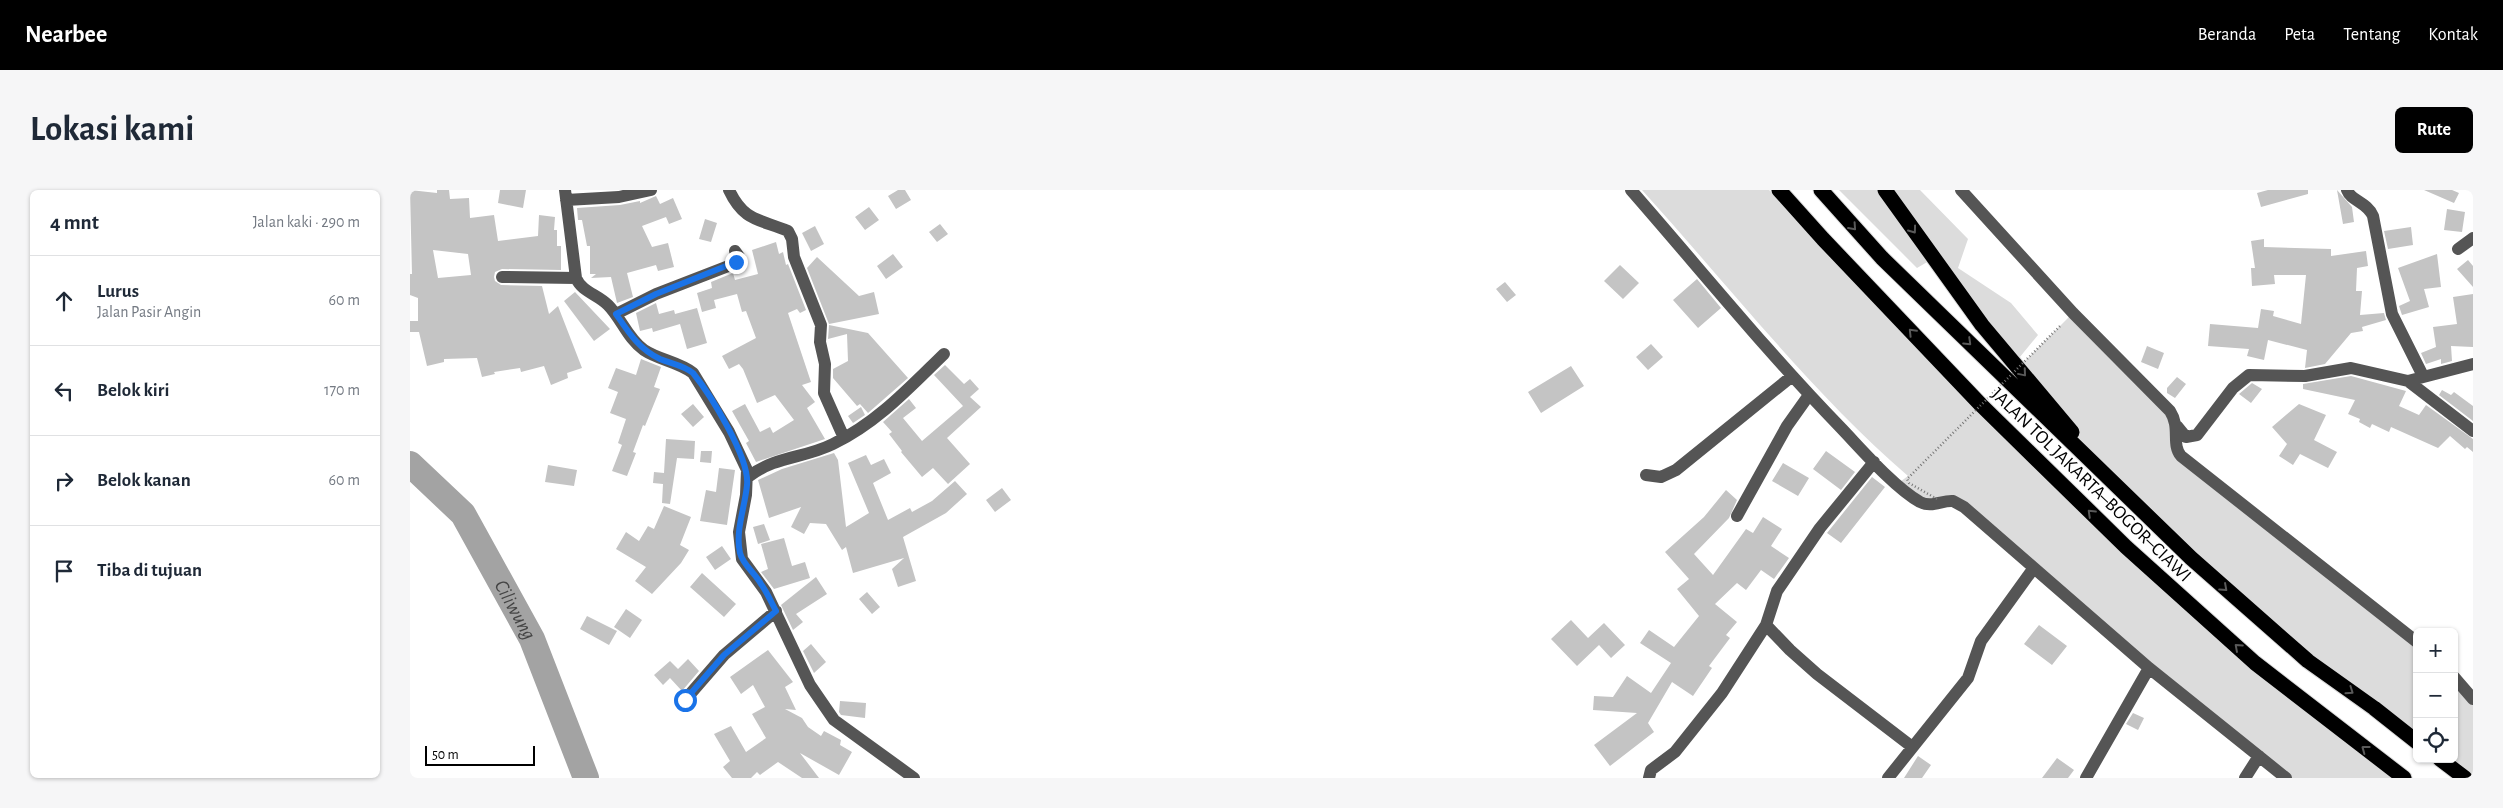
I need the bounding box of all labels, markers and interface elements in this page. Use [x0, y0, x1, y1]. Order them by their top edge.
text: Nearbee [25, 23, 107, 47]
text: Beranda [2198, 26, 2256, 44]
text: Peta [2284, 26, 2315, 44]
text: Tentang [2343, 26, 2400, 44]
text: Kontak [2428, 26, 2478, 44]
button: Rute [2395, 107, 2473, 153]
text: Lokasi kami [30, 112, 194, 147]
text: 4 mnt [50, 212, 99, 233]
text: Jalan kaki · 290 m [253, 214, 360, 230]
one-way arrow [1848, 221, 1857, 230]
one-way arrow [1908, 224, 1916, 233]
route end [725, 251, 748, 274]
text: Lurus [97, 282, 139, 301]
icon: ahead [50, 287, 78, 315]
text: 60 m [329, 292, 360, 308]
text: Jalan Pasir Angin [97, 304, 201, 320]
one-way arrow [1909, 329, 1918, 338]
one-way arrow [1962, 336, 1971, 345]
one-way arrow [2017, 367, 2026, 376]
icon: left [50, 377, 78, 405]
text: Belok kiri [97, 381, 169, 400]
text: 170 m [324, 382, 360, 398]
street label: JALAN TOL JAKARTA–BOGOR–CIAWI [1987, 384, 2195, 586]
icon: right [50, 467, 78, 495]
text: Belok kanan [97, 471, 191, 490]
text: 60 m [329, 472, 360, 488]
one-way arrow [2087, 510, 2096, 519]
icon: arrive [50, 557, 78, 585]
text: Tiba di tujuan [97, 561, 202, 580]
water label: Ciliwung [490, 577, 539, 643]
one-way arrow [2218, 582, 2227, 591]
map controls [2413, 628, 2458, 763]
button: + [2413, 628, 2458, 673]
one-way arrow [2234, 644, 2243, 653]
button: − [2413, 673, 2458, 718]
one-way arrow [2344, 684, 2353, 694]
route start [674, 689, 697, 712]
button: locate [2413, 718, 2458, 763]
scale bar [425, 743, 535, 766]
one-way arrow [2362, 746, 2371, 754]
text: 50 m [432, 748, 459, 762]

